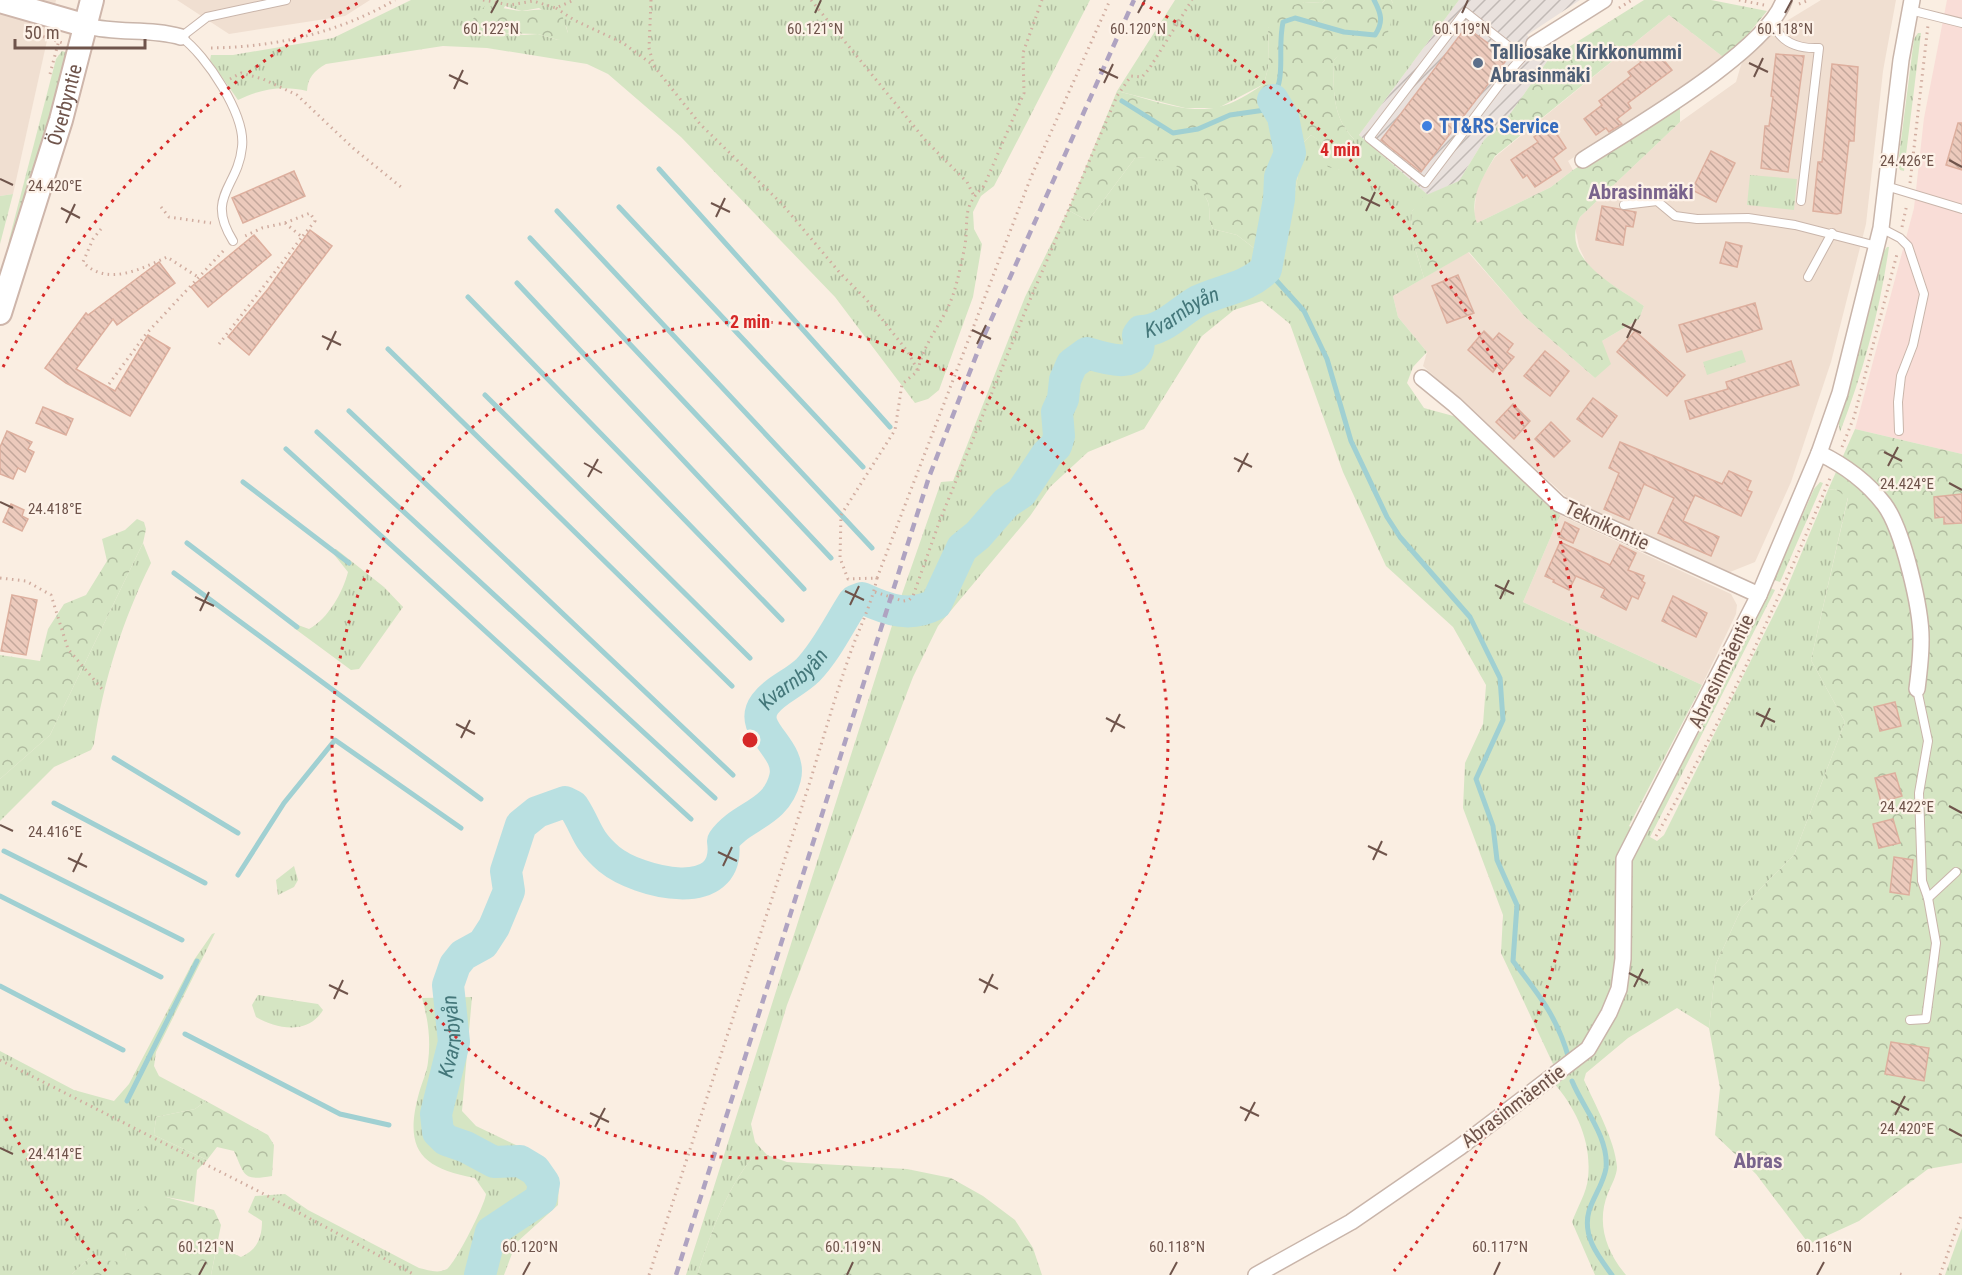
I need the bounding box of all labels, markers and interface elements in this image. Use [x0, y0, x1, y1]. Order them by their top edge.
scale bar [15, 12, 146, 50]
text: 60.122°N [463, 20, 519, 38]
text: 60.121°N [787, 20, 843, 38]
text: 60.120°N [1110, 20, 1166, 38]
text: 60.119°N [1434, 20, 1490, 38]
text: 60.118°N [1757, 20, 1813, 38]
text: 50 m [24, 22, 59, 43]
place label: Talliosake Kirkkonummi Abrasinmäki [1490, 40, 1682, 87]
marker: Talliosake Kirkkonummi Abrasinmäki [1471, 56, 1485, 70]
street label: Överbyntie [42, 61, 87, 149]
place label: TT&RS Service [1439, 114, 1559, 138]
marker: TT&RS Service [1420, 119, 1434, 133]
text: 4 min [1320, 139, 1360, 160]
text: 24.426°E [1880, 152, 1934, 170]
text: 24.420°E [28, 177, 82, 195]
district label: Abrasinmäki [1588, 180, 1694, 204]
water label: Kvarnbyån [1142, 282, 1222, 343]
text: 2 min [730, 311, 770, 332]
text: 24.424°E [1880, 475, 1934, 493]
street label: Teknikontie [1561, 495, 1653, 555]
text: 24.418°E [28, 500, 82, 518]
street label: Abrasinmäentie [1683, 610, 1759, 732]
water label: Kvarnbyån [753, 644, 833, 714]
centre of rings [740, 730, 760, 750]
text: 24.422°E [1880, 798, 1934, 816]
text: 24.416°E [28, 823, 82, 841]
water label: Kvarnbyån [434, 994, 466, 1080]
street label: Abrasinmäentie [1456, 1059, 1570, 1153]
text: 24.420°E [1880, 1120, 1934, 1138]
text: 24.414°E [28, 1145, 82, 1163]
district label: Abras [1733, 1149, 1783, 1173]
text: 60.121°N [178, 1238, 234, 1256]
text: 60.120°N [502, 1238, 558, 1256]
text: 60.119°N [825, 1238, 881, 1256]
text: 60.118°N [1149, 1238, 1205, 1256]
text: 60.117°N [1472, 1238, 1528, 1256]
text: 60.116°N [1796, 1238, 1852, 1256]

